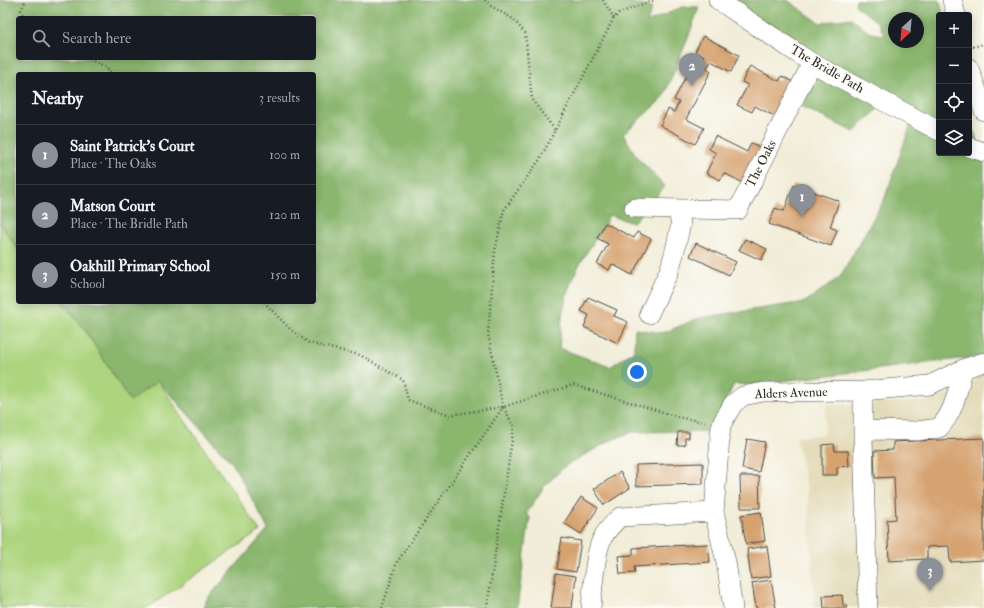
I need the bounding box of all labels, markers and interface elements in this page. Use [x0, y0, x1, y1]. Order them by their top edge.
north arrow [888, 12, 924, 48]
map controls [936, 12, 972, 156]
button: + [936, 12, 972, 48]
search box [16, 16, 316, 60]
icon: search [30, 27, 52, 49]
text: Search here [62, 29, 131, 48]
street label: The Bridle Path [787, 41, 867, 97]
button: − [936, 48, 972, 84]
pin: 2 [679, 53, 705, 86]
button: locate [936, 84, 972, 120]
text: Nearby [32, 88, 83, 109]
text: 3 results [259, 90, 300, 106]
button: layers [936, 120, 972, 156]
text: Saint Patrick's Court [70, 137, 195, 156]
street label: The Oaks [742, 137, 780, 190]
text: 1 [43, 147, 47, 163]
text: 100 m [269, 147, 300, 163]
text: Place · The Oaks [70, 156, 156, 172]
pin: 1 [789, 184, 815, 217]
text: Matson Court [70, 197, 155, 216]
text: 2 [42, 207, 48, 223]
text: 120 m [269, 207, 300, 223]
text: Place · The Bridle Path [70, 216, 188, 232]
text: Oakhill Primary School [70, 257, 210, 276]
text: 3 [43, 267, 48, 283]
text: 150 m [270, 267, 300, 283]
text: School [70, 276, 105, 292]
your location [627, 362, 647, 382]
street label: Alders Avenue [753, 384, 828, 402]
pin: 3 [917, 558, 943, 591]

